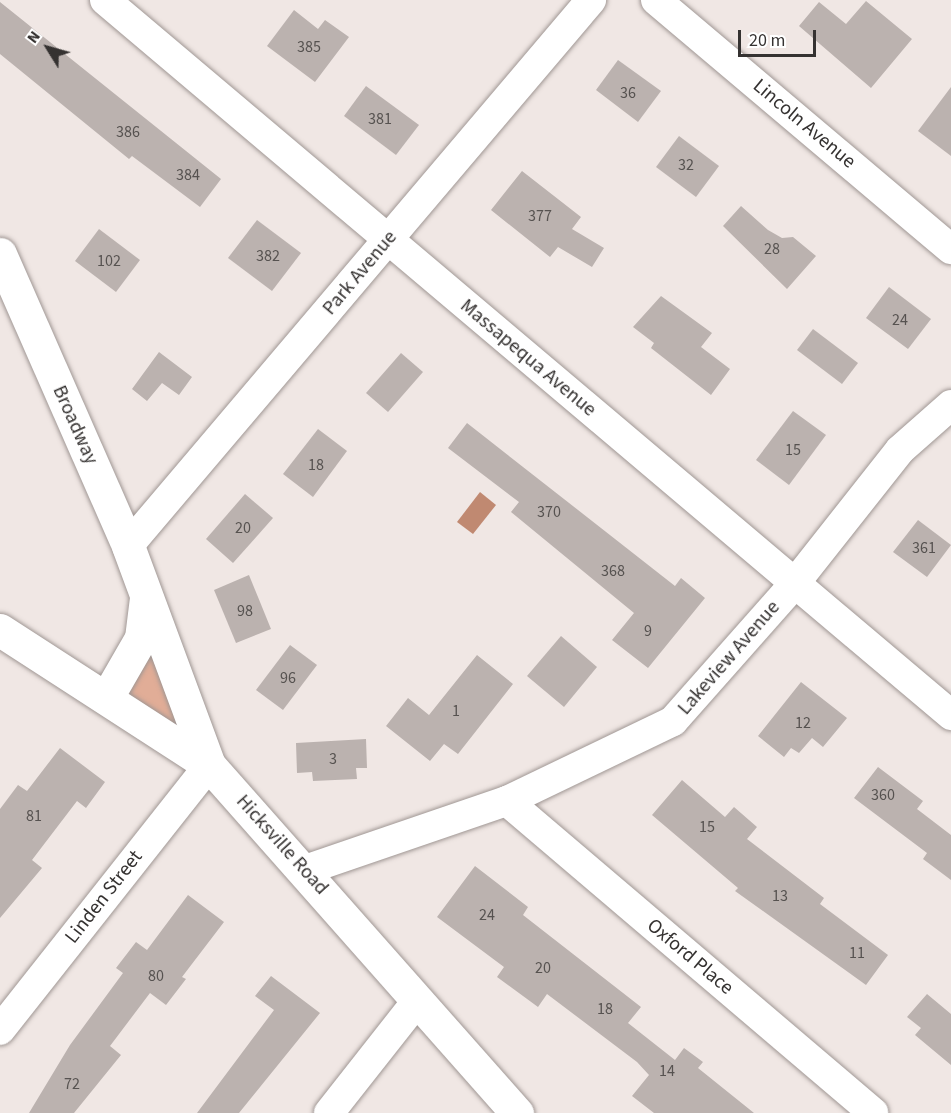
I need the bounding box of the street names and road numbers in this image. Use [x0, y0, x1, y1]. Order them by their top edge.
street label: Lincoln Avenue [748, 74, 860, 174]
street label: Park Avenue [318, 226, 402, 320]
street label: Massapequa Avenue [455, 294, 601, 422]
street label: Broadway [47, 382, 103, 468]
street label: Lakeview Avenue [673, 596, 785, 720]
street label: Hicksville Road [231, 790, 333, 900]
street label: Linden Street [60, 846, 148, 948]
street label: Oxford Place [642, 914, 738, 1000]

